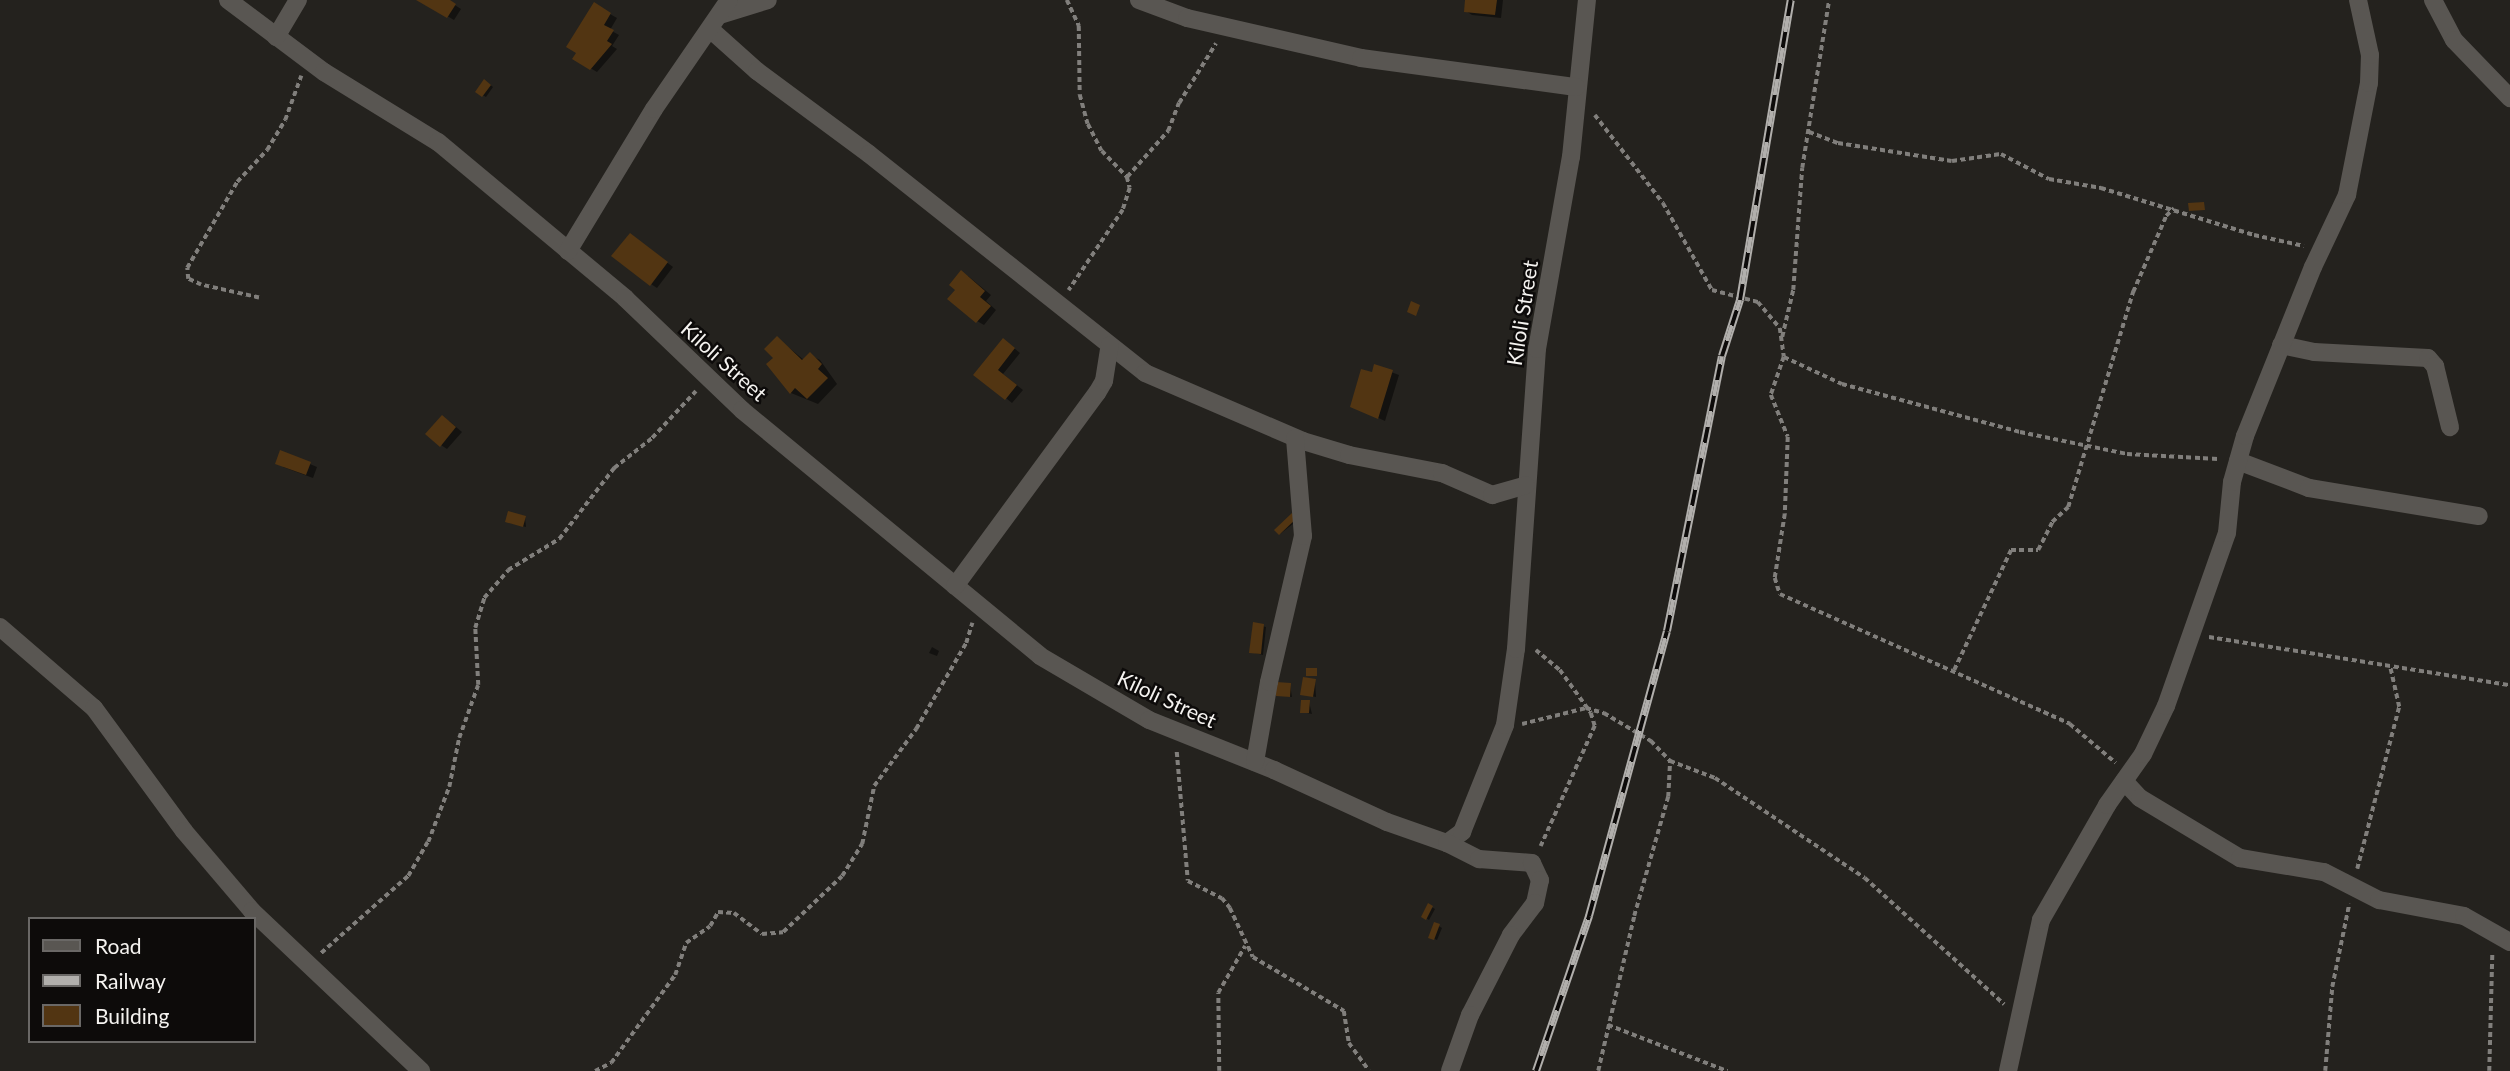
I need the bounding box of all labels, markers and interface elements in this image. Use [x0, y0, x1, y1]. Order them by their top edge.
street label: Kiloli Street [1501, 258, 1543, 368]
street label: Kiloli Street [676, 316, 772, 406]
street label: Kiloli Street [1113, 665, 1221, 733]
legend [28, 917, 256, 1043]
text: Road [95, 933, 142, 958]
text: Railway [95, 968, 166, 993]
text: Building [95, 1003, 170, 1028]

